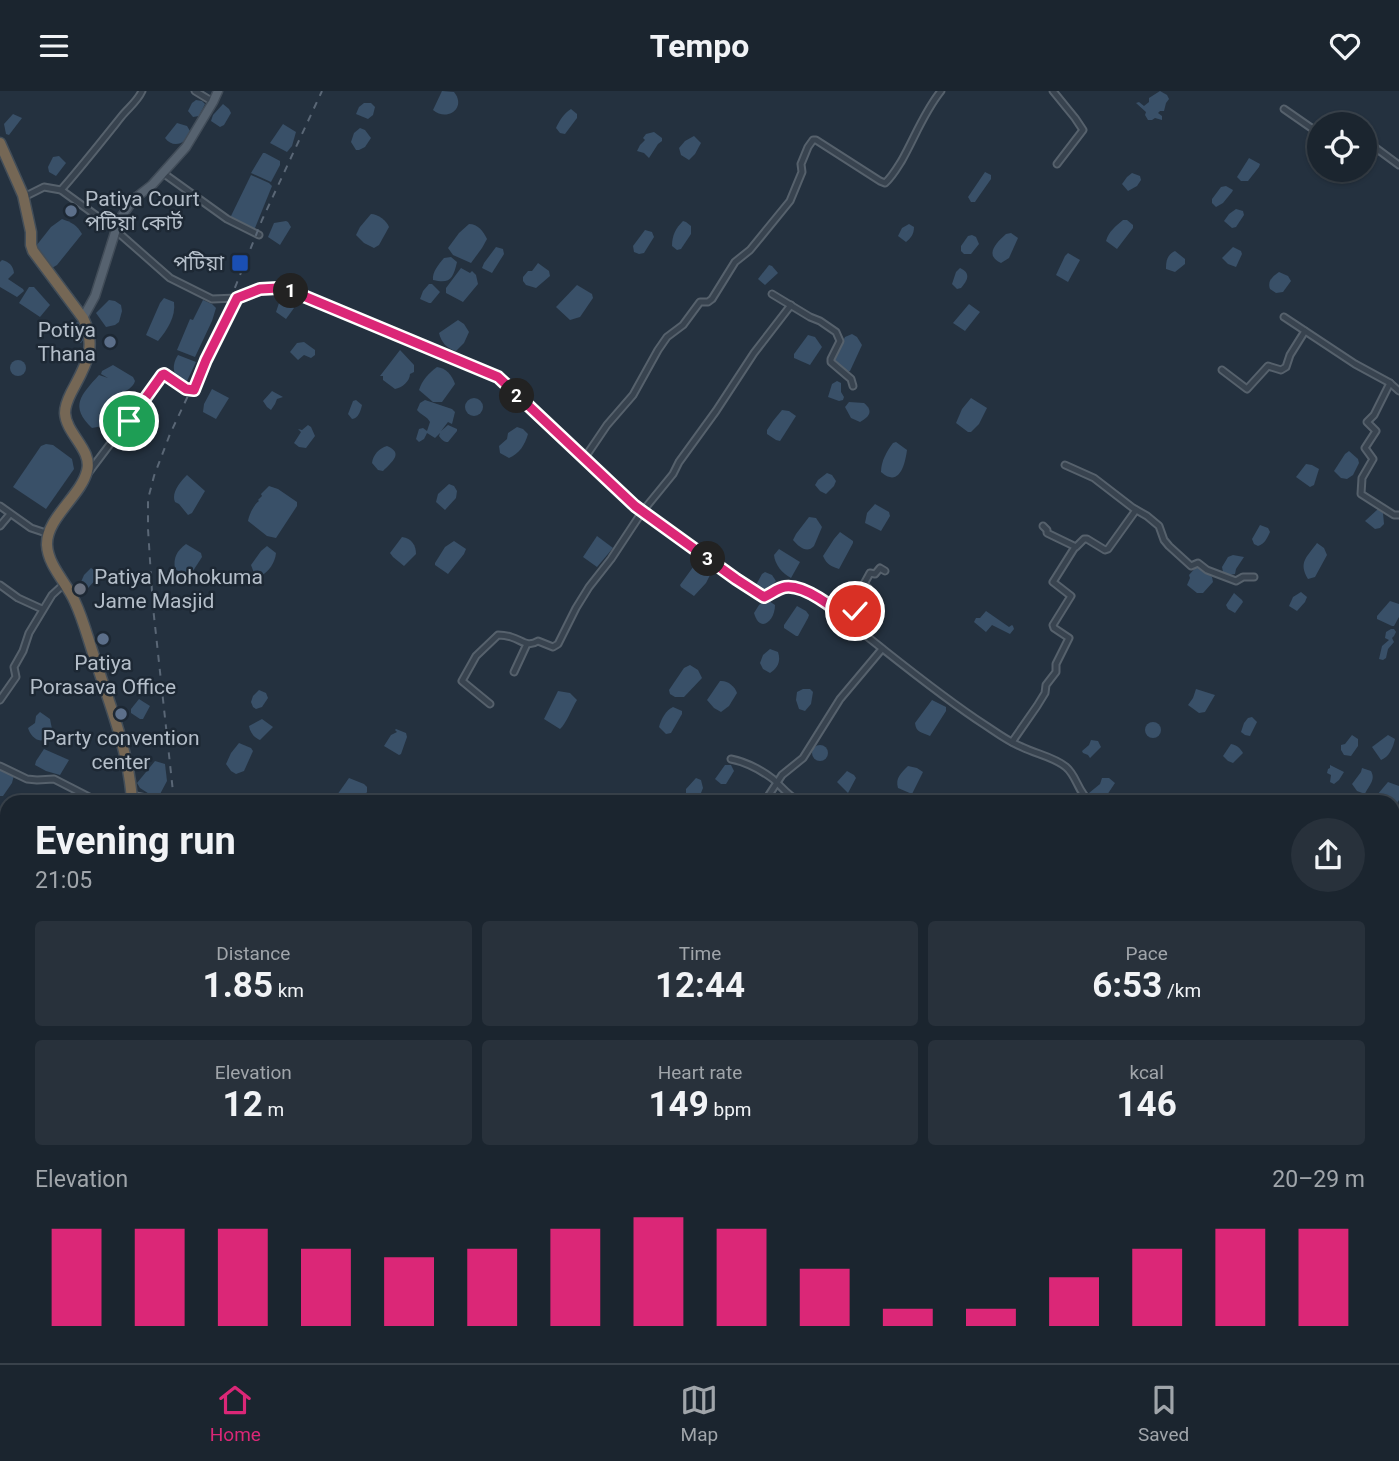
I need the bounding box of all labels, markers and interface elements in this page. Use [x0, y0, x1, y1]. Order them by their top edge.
icon: menu [35, 27, 73, 65]
text: Tempo [650, 27, 749, 65]
icon: heart [1326, 27, 1364, 65]
map controls [1307, 112, 1377, 182]
button: locate [1307, 112, 1377, 182]
place label: Patiya Court পটিয়া কোর্ট [85, 187, 200, 235]
marker: Patiya Court পটিয়া কোর্ট [63, 203, 79, 219]
place label: পটিয়া [173, 251, 224, 275]
marker: পটিয়া [230, 253, 250, 273]
pin: 1 [274, 273, 308, 309]
text: 1 [285, 279, 296, 302]
place label: Potiya Thana [37, 318, 96, 366]
marker: Potiya Thana [102, 334, 118, 350]
pin: 2 [500, 379, 534, 413]
text: 2 [511, 384, 522, 407]
pin [99, 391, 159, 451]
icon: arrive [110, 402, 148, 440]
pin: 3 [690, 541, 726, 577]
text: 3 [702, 547, 713, 570]
place label: Patiya Mohokuma Jame Masjid [94, 565, 263, 613]
marker: Patiya Mohokuma Jame Masjid [72, 581, 88, 597]
pin [825, 581, 885, 641]
icon: check [836, 592, 874, 630]
marker: Patiya Porasava Office [95, 631, 111, 647]
place label: Patiya Porasava Office [30, 651, 176, 699]
marker: Party convention center [113, 706, 129, 722]
place label: Party convention center [42, 726, 200, 774]
button: share [1291, 818, 1365, 892]
text: Evening run [35, 819, 236, 863]
text: 21:05 [35, 867, 92, 894]
text: Distance [216, 942, 290, 965]
text: Time [679, 942, 721, 965]
text: Pace [1126, 942, 1168, 965]
text: 1.85 [203, 965, 273, 1006]
text: 12:44 [655, 965, 745, 1006]
text: 6:53 [1092, 965, 1162, 1006]
text: km [273, 979, 304, 1002]
text: /km [1162, 979, 1201, 1002]
text: Elevation [215, 1061, 292, 1084]
text: Heart rate [658, 1061, 742, 1084]
text: kcal [1129, 1061, 1164, 1084]
text: 12 [223, 1084, 263, 1125]
text: 149 [649, 1084, 709, 1125]
text: 146 [1117, 1084, 1177, 1125]
text: m [263, 1098, 284, 1121]
text: bpm [709, 1098, 751, 1121]
text: Elevation [35, 1166, 128, 1193]
text: 20–29 m [1272, 1166, 1365, 1193]
tab: Home [210, 1381, 261, 1446]
tab: Map [680, 1381, 718, 1446]
tab: Saved [1138, 1381, 1189, 1446]

